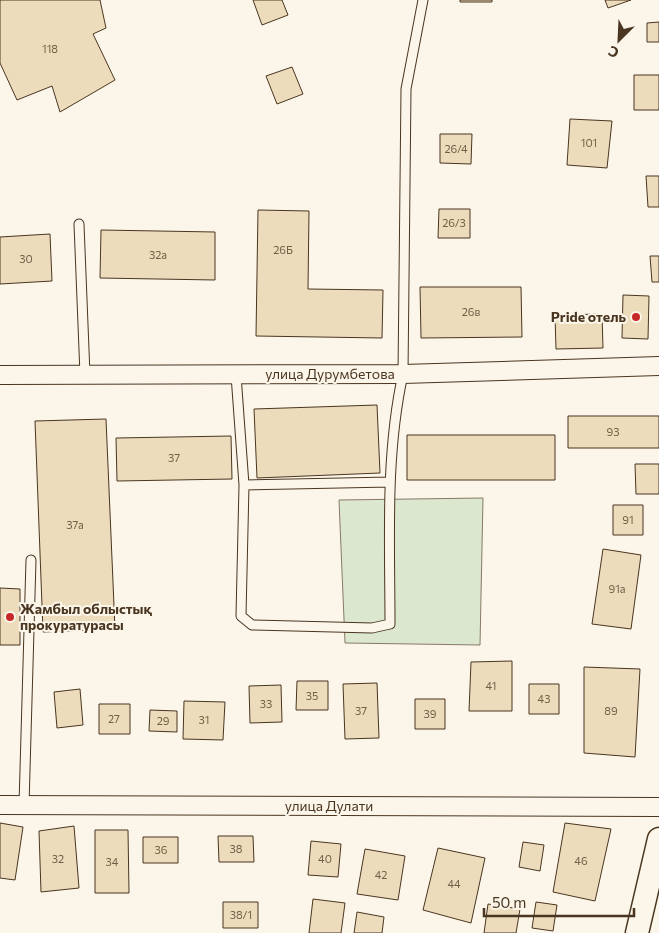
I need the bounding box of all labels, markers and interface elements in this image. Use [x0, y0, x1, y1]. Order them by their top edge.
north arrow [594, 15, 644, 65]
house number: 118 [42, 42, 58, 55]
text: С [606, 43, 621, 62]
house number: 101 [581, 136, 597, 149]
house number: 26/4 [444, 142, 468, 155]
house number: 26/3 [442, 216, 466, 229]
house number: 26Б [273, 243, 293, 256]
house number: 32а [149, 248, 167, 261]
house number: 30 [19, 252, 33, 265]
house number: 26в [462, 305, 480, 318]
place label: Pride отель [551, 308, 626, 325]
marker: Pride отель [630, 311, 642, 323]
street label: улица Дурумбетова [265, 365, 395, 382]
house number: 93 [607, 425, 619, 438]
house number: 37 [168, 451, 180, 464]
house number: 91 [622, 513, 634, 526]
house number: 37а [66, 518, 84, 531]
house number: 91а [608, 582, 626, 595]
place label: Жамбыл облыстық прокуратурасы [20, 600, 152, 633]
marker: Жамбыл облыстық прокуратурасы [4, 611, 16, 623]
house number: 41 [486, 679, 496, 692]
house number: 35 [306, 689, 318, 702]
house number: 43 [538, 692, 550, 705]
house number: 33 [260, 697, 272, 710]
house number: 37 [355, 704, 367, 717]
house number: 89 [604, 704, 618, 717]
house number: 39 [424, 707, 437, 720]
house number: 27 [108, 712, 120, 725]
house number: 31 [199, 713, 209, 726]
house number: 29 [157, 714, 170, 727]
street label: улица Дулати [285, 797, 373, 814]
house number: 38 [230, 842, 243, 855]
house number: 36 [155, 843, 168, 856]
house number: 32 [52, 852, 64, 865]
house number: 40 [318, 852, 332, 865]
house number: 46 [574, 854, 588, 867]
house number: 34 [106, 855, 119, 868]
house number: 42 [375, 868, 387, 881]
house number: 44 [447, 877, 461, 890]
scale bar [484, 886, 634, 918]
text: 50 m [492, 893, 526, 911]
house number: 38/1 [230, 908, 252, 921]

